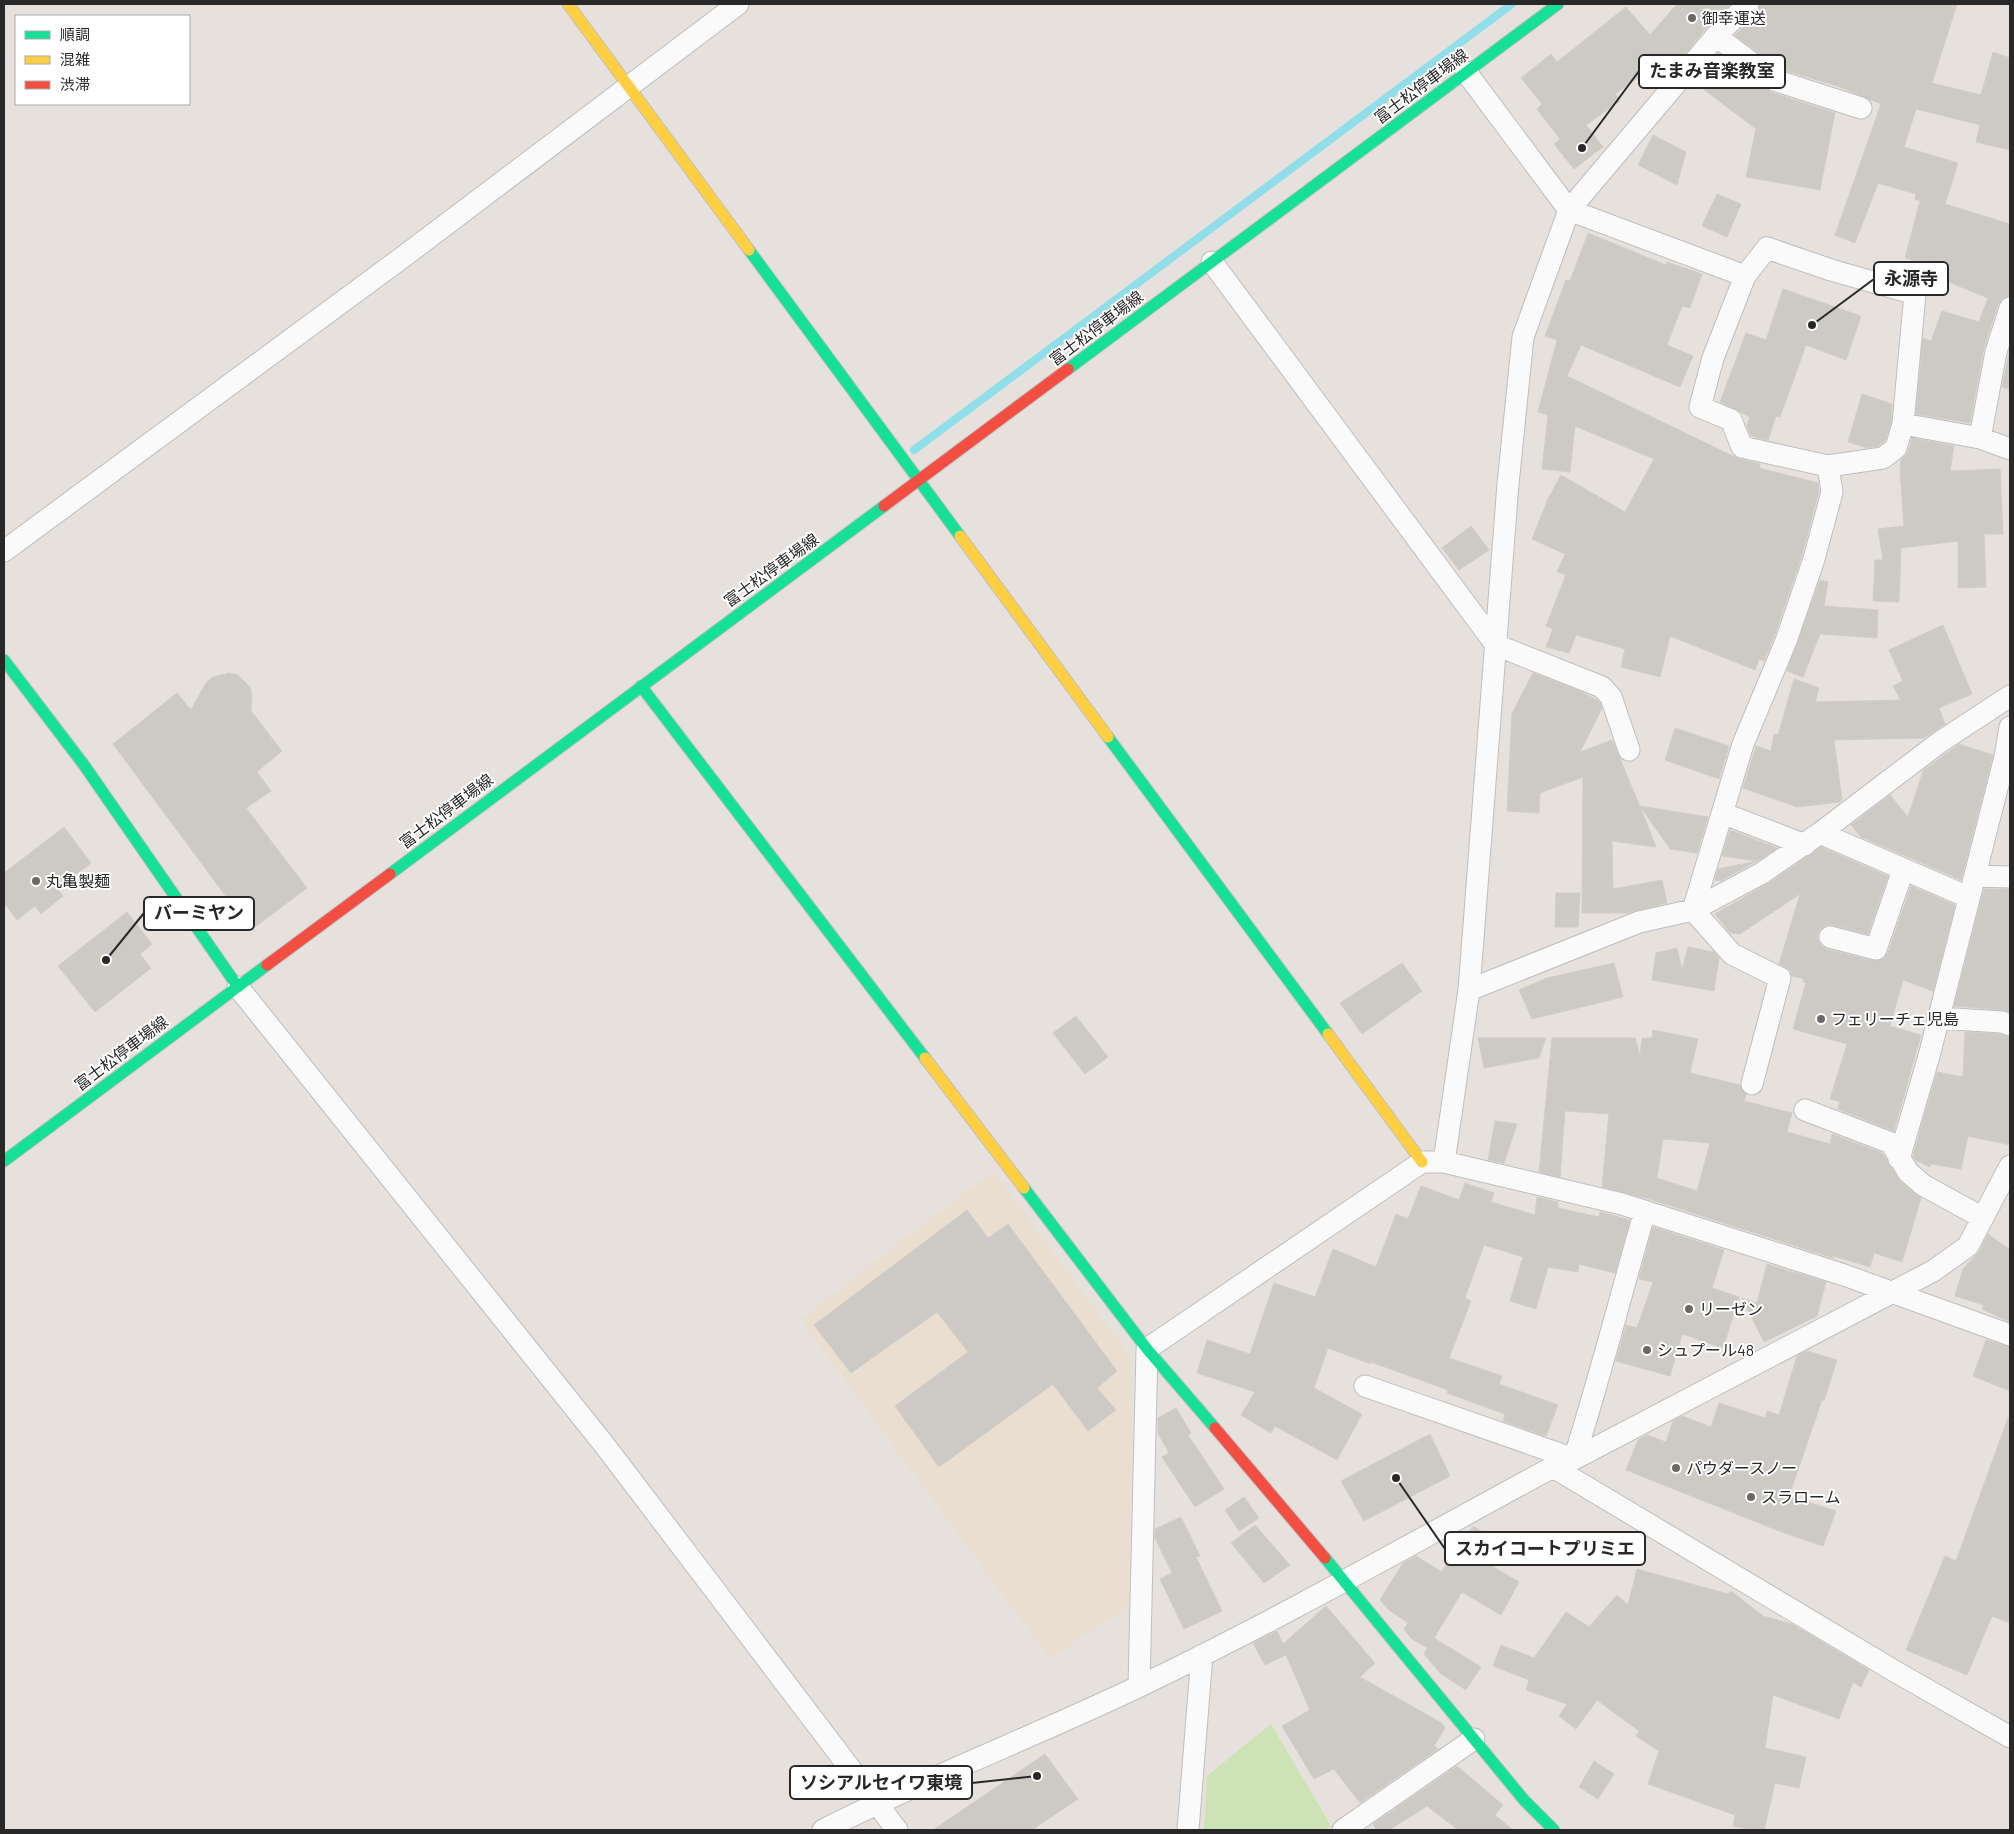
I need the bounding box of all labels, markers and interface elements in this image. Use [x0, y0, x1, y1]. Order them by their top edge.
place label: 御幸運送 [1702, 8, 1766, 27]
marker: 御幸運送 [1686, 12, 1698, 24]
legend [15, 15, 190, 105]
text: 順調 [60, 25, 90, 43]
street label: 富士松停車場線 [1370, 44, 1471, 127]
text: 混雑 [60, 50, 90, 68]
callout: たまみ音楽教室 [1639, 55, 1785, 88]
text: たまみ音楽教室 [1649, 59, 1775, 81]
text: 渋滞 [60, 75, 90, 93]
callout: 永源寺 [1874, 262, 1948, 295]
text: 永源寺 [1884, 267, 1938, 289]
street label: 富士松停車場線 [1045, 286, 1146, 369]
street label: 富士松停車場線 [720, 529, 822, 610]
street label: 富士松停車場線 [395, 769, 496, 852]
place label: 丸亀製麺 [46, 871, 110, 890]
marker: 丸亀製麺 [30, 875, 42, 887]
callout: バーミヤン [144, 897, 254, 930]
text: バーミヤン [154, 901, 244, 923]
place label: フェリーチェ児島 [1831, 1009, 1959, 1028]
street label: 富士松停車場線 [70, 1011, 171, 1094]
marker: フェリーチェ児島 [1815, 1013, 1827, 1025]
place label: リーゼン [1699, 1299, 1763, 1318]
marker: リーゼン [1683, 1303, 1695, 1315]
place label: シュプール48 [1657, 1340, 1754, 1359]
marker: シュプール48 [1641, 1344, 1653, 1356]
place label: パウダースノー [1686, 1458, 1797, 1477]
marker: パウダースノー [1670, 1462, 1682, 1474]
place label: スラローム [1761, 1487, 1841, 1506]
marker: スラローム [1745, 1491, 1757, 1503]
callout: スカイコートプリミエ [1445, 1532, 1645, 1565]
text: スカイコートプリミエ [1455, 1537, 1635, 1559]
callout: ソシアルセイワ東境 [790, 1766, 972, 1799]
text: ソシアルセイワ東境 [800, 1771, 963, 1793]

